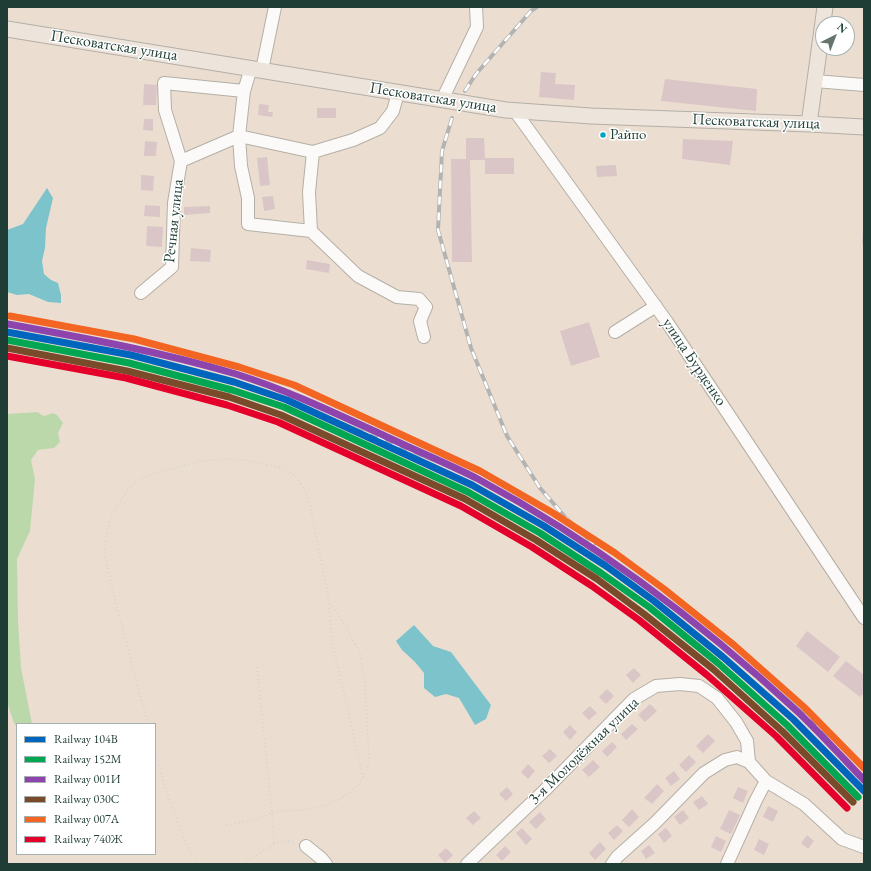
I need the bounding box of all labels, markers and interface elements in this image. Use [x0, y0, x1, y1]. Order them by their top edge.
north arrow [815, 16, 855, 56]
text: N [834, 20, 850, 36]
street label: Песковатская улица [49, 26, 179, 66]
street label: Песковатская улица [368, 78, 498, 118]
street label: Песковатская улица [692, 110, 820, 134]
place label: Райпо [610, 126, 646, 144]
marker: Райпо [598, 130, 608, 140]
street label: Речная улица [160, 178, 188, 264]
street label: улица Бурденко [658, 314, 730, 410]
street label: 3-я Молодёжная улица [525, 693, 643, 809]
legend [16, 723, 156, 855]
text: Railway 104В [54, 731, 118, 747]
text: Railway 152М [54, 751, 122, 767]
text: Railway 001И [54, 771, 120, 787]
text: Railway 030C [54, 791, 119, 807]
text: Railway 007А [54, 811, 119, 827]
text: Railway 740Ж [54, 831, 123, 847]

